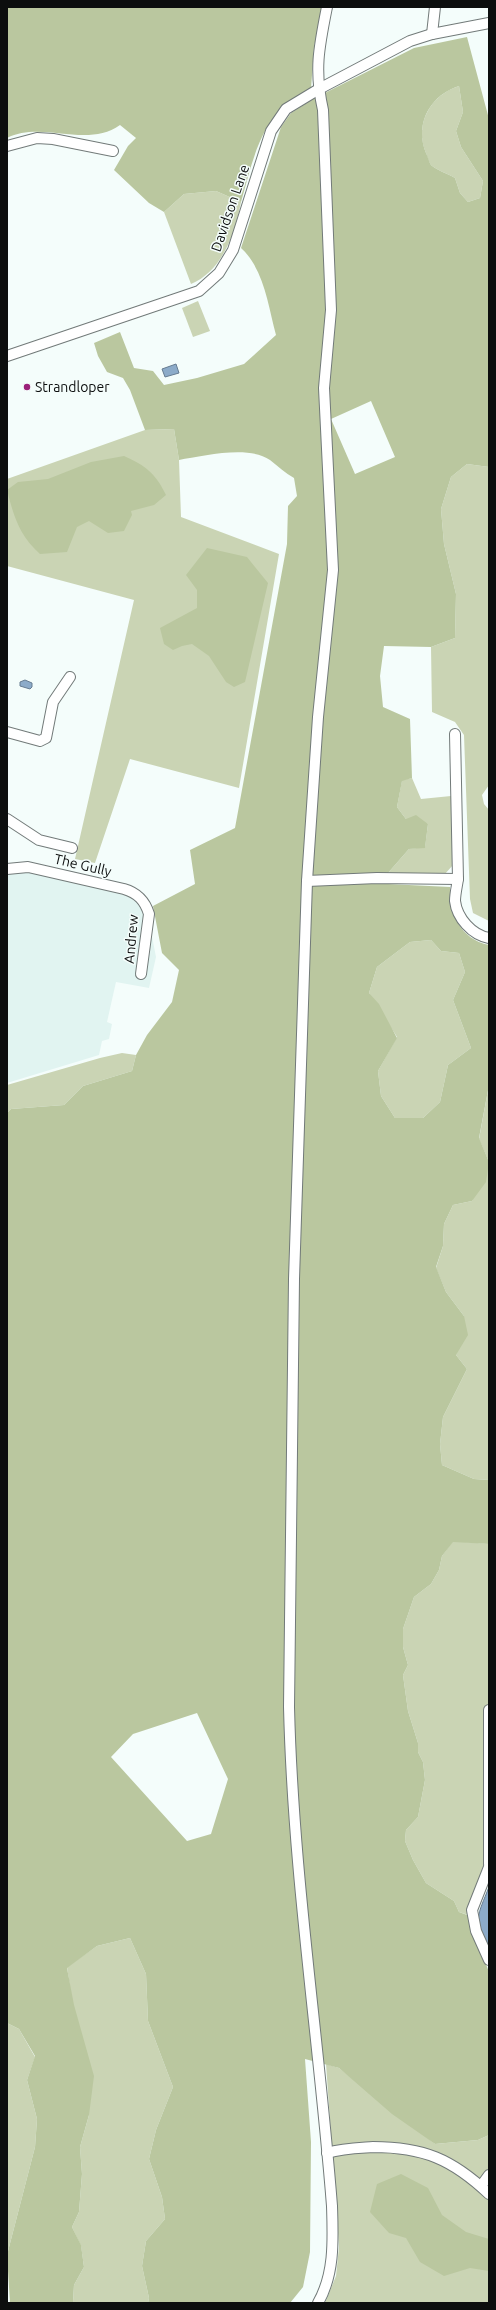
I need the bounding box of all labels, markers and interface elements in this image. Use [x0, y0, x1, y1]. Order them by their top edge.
street label: Davidson Lane [208, 162, 252, 254]
place label: Strandloper [35, 379, 110, 395]
marker: Strandloper [22, 382, 32, 392]
street label: The Gully [53, 851, 113, 879]
street label: Andrew [121, 914, 141, 964]

